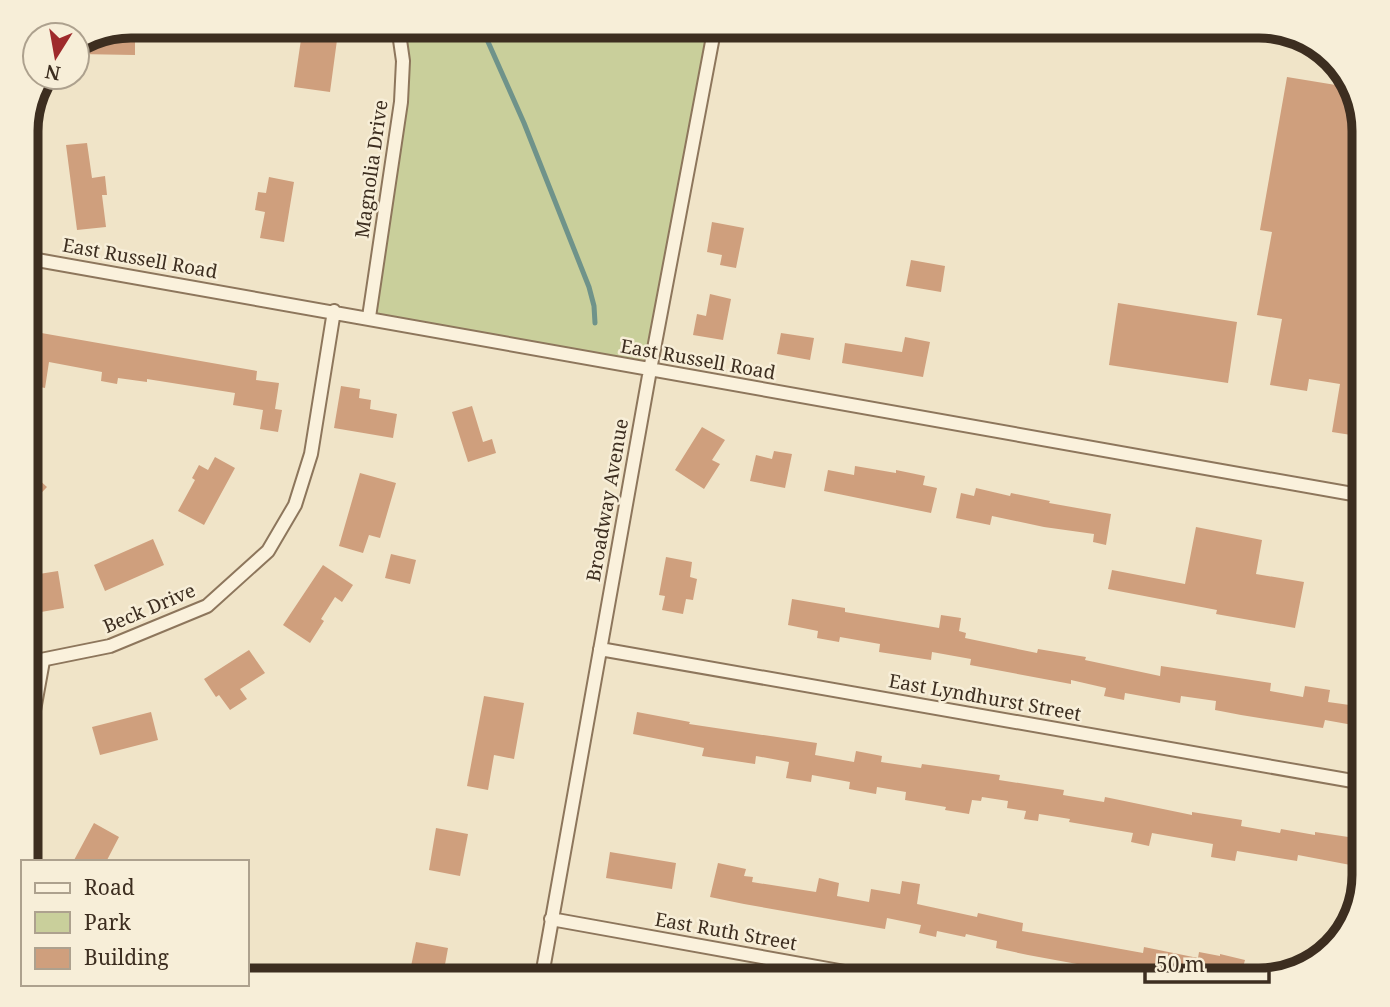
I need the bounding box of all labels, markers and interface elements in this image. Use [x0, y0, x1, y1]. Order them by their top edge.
north arrow [21, 21, 91, 91]
text: N [43, 58, 63, 87]
street label: Magnolia Drive [348, 98, 394, 240]
street label: East Russell Road [60, 232, 220, 284]
street label: East Russell Road [618, 333, 778, 385]
street label: Broadway Avenue [580, 417, 634, 583]
street label: Beck Drive [99, 577, 199, 639]
street label: East Lyndhurst Street [887, 667, 1084, 727]
legend [21, 860, 248, 986]
text: Road [84, 873, 135, 901]
street label: East Ruth Street [653, 906, 799, 956]
text: Park [84, 908, 131, 936]
scale bar [1145, 940, 1269, 984]
text: Building [84, 943, 169, 971]
text: 50 m [1156, 950, 1205, 978]

